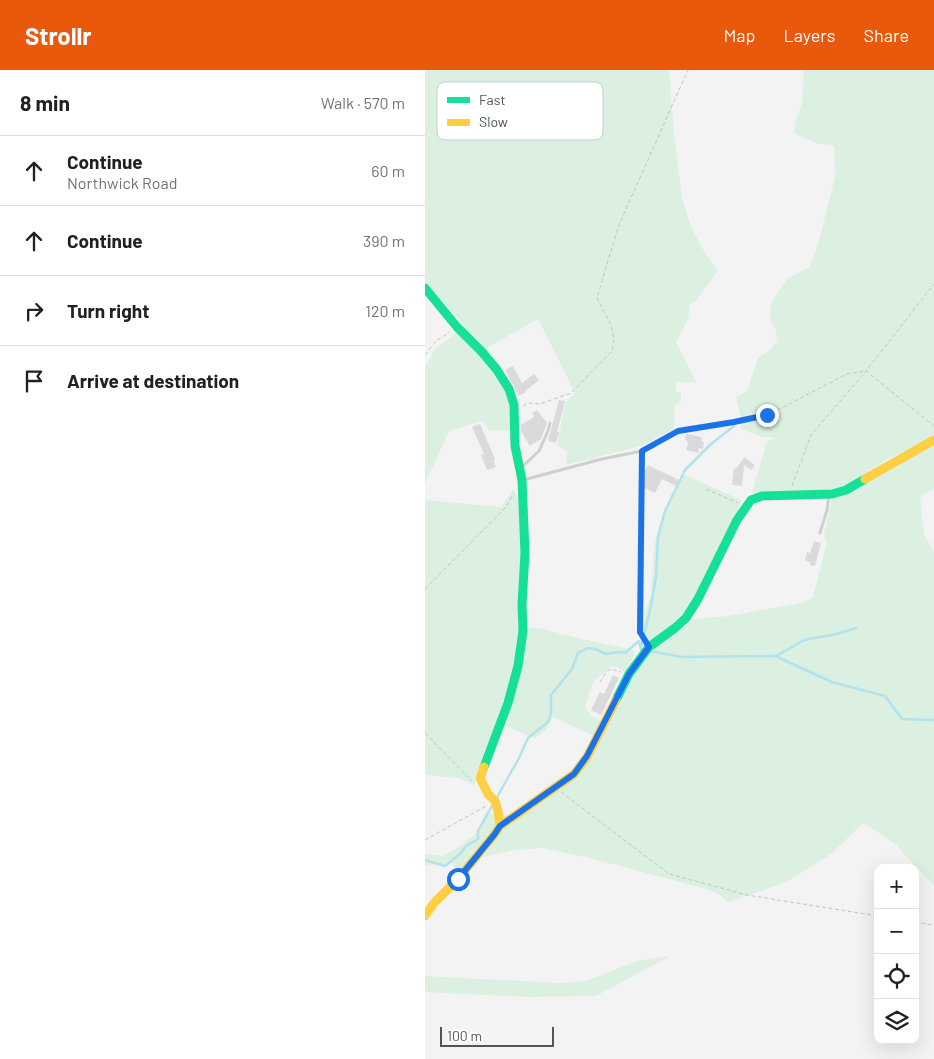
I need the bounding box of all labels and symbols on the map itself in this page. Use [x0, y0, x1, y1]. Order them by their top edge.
legend [437, 82, 603, 140]
text: Fast [479, 91, 505, 108]
text: Slow [479, 113, 508, 130]
route end [756, 404, 779, 427]
route start [447, 868, 470, 891]
scale bar [440, 1024, 554, 1047]

